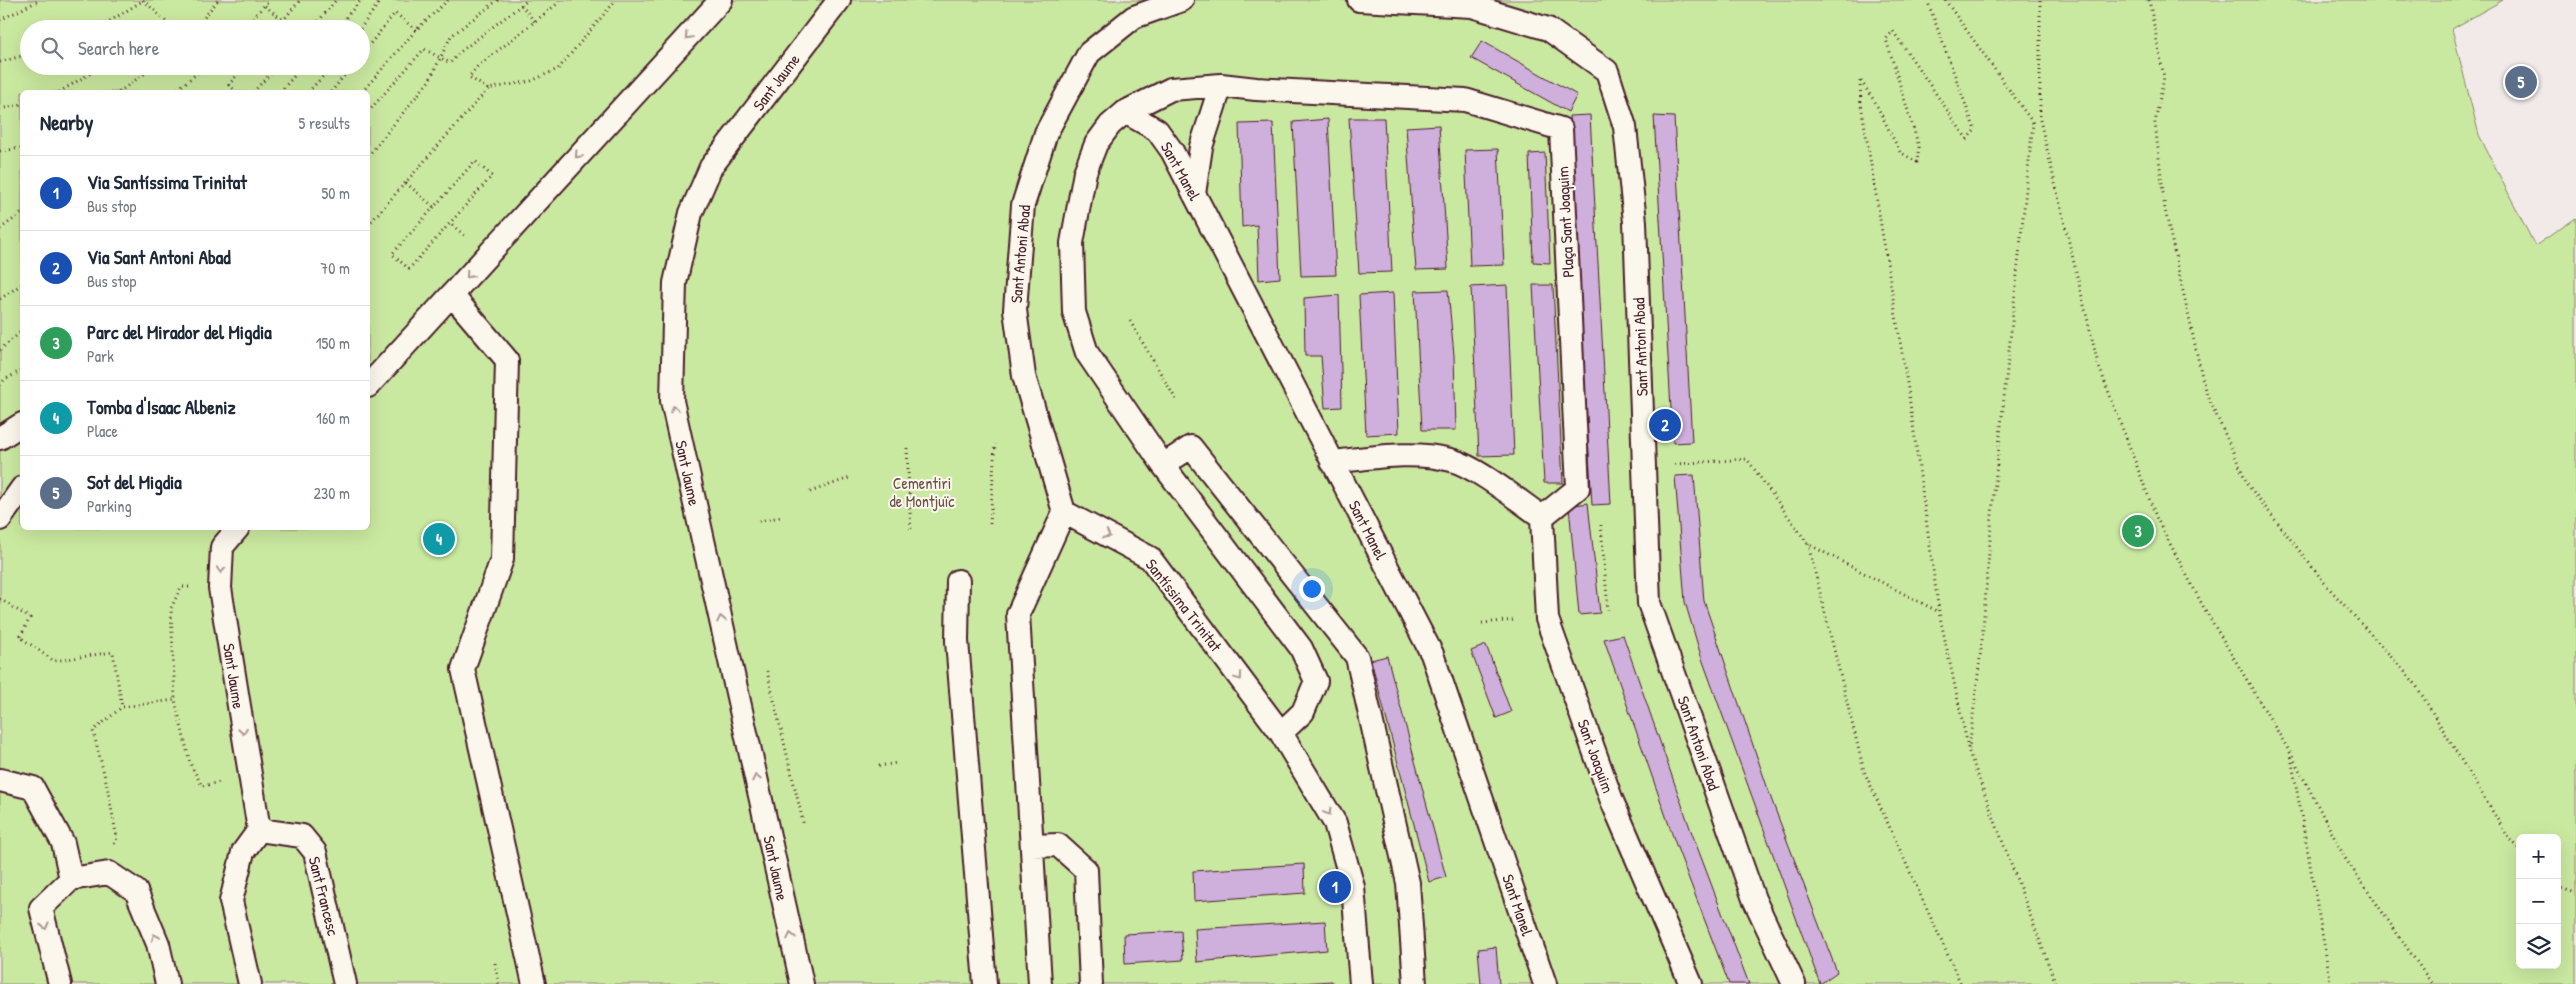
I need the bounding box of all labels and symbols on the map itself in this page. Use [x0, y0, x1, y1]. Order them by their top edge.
one-way arrow [685, 30, 694, 39]
street label: Sant Jaume [747, 49, 805, 115]
pin: 5 [2505, 63, 2537, 101]
street label: Sant Manel [1156, 138, 1206, 205]
one-way arrow [575, 150, 584, 159]
street label: Plaça Sant Joaquim [1551, 166, 1579, 278]
street label: Sant Antoni Abad [1005, 204, 1035, 304]
one-way arrow [465, 270, 474, 279]
street label: Sant Antoni Abad [1627, 297, 1653, 397]
one-way arrow [669, 405, 680, 414]
pin: 2 [1649, 406, 1681, 444]
street label: Sant Jaume [670, 438, 706, 508]
park label: Cementiri de Montjuïc [890, 472, 955, 512]
street label: Sant Manel [1344, 497, 1393, 564]
pin: 3 [2122, 512, 2154, 550]
pin: 4 [423, 520, 455, 558]
one-way arrow [1101, 528, 1110, 538]
street label: Santíssima Trinitat [1141, 554, 1227, 656]
one-way arrow [215, 566, 226, 574]
your location [1299, 576, 1325, 602]
one-way arrow [716, 615, 727, 624]
street label: Sant Jaume [218, 642, 250, 711]
one-way arrow [1233, 671, 1241, 680]
street label: Sant Antoni Abad [1673, 693, 1725, 793]
street label: Sant Joaquim [1573, 716, 1620, 796]
one-way arrow [237, 726, 247, 735]
one-way arrow [751, 773, 762, 782]
one-way arrow [1322, 806, 1332, 815]
street label: Sant Jaume [758, 833, 794, 903]
street label: Sant Francesc [304, 854, 345, 939]
pin: 1 [1319, 868, 1351, 906]
street label: Sant Manel [1497, 871, 1539, 939]
one-way arrow [40, 921, 50, 929]
one-way arrow [786, 932, 797, 941]
one-way arrow [150, 933, 161, 942]

